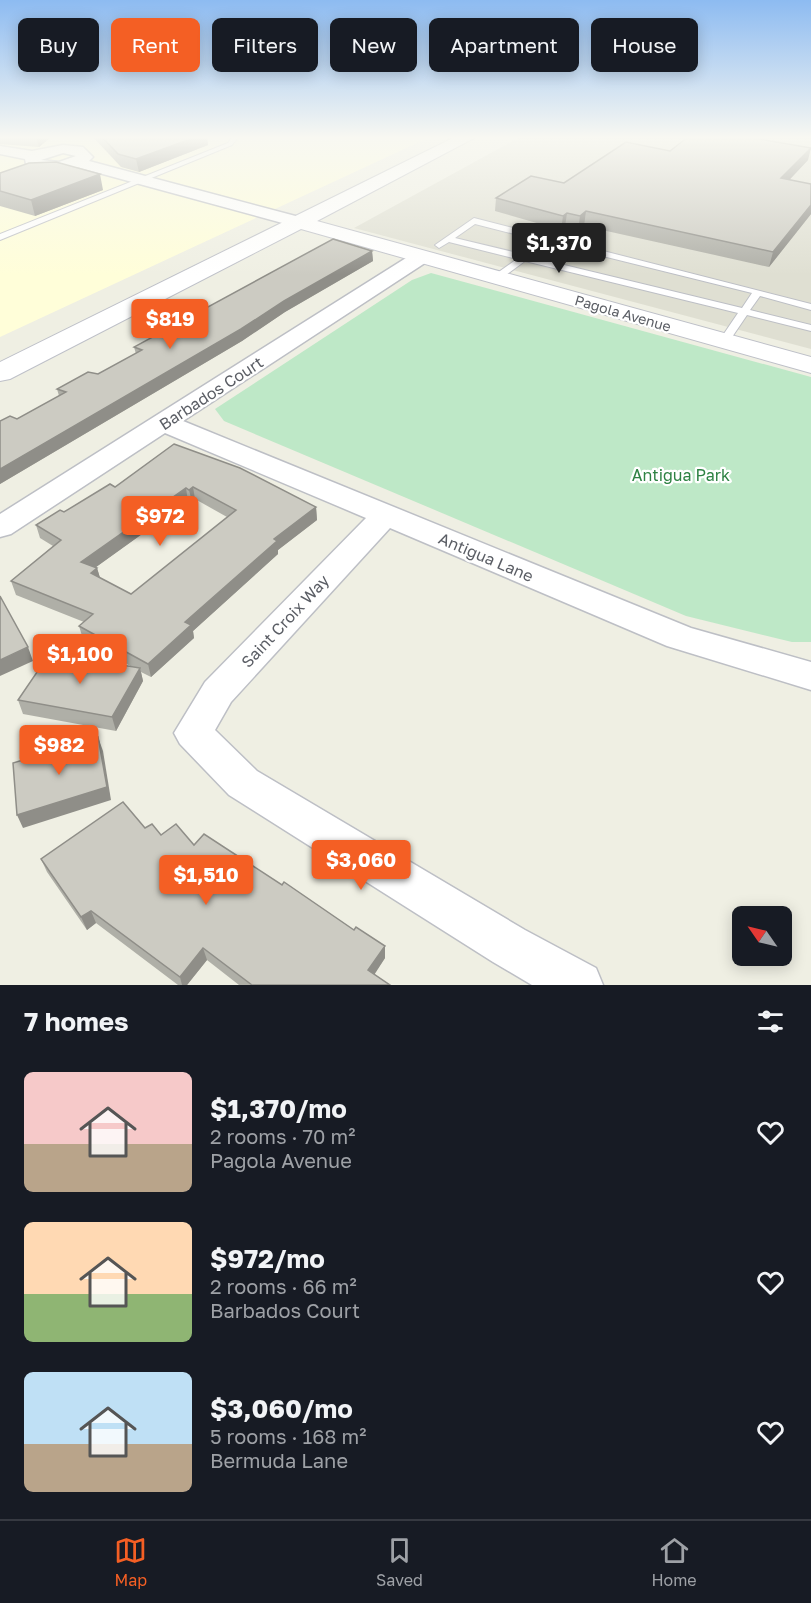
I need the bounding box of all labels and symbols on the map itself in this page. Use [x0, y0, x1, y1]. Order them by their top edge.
pin: $1,370 [510, 223, 608, 274]
street label: Pagola Avenue [573, 291, 673, 335]
pin: $819 [134, 299, 206, 350]
street label: Barbados Court [155, 352, 267, 434]
park label: Antigua Park [632, 465, 730, 485]
pin: $972 [124, 496, 196, 547]
street label: Antigua Lane [436, 528, 536, 586]
street label: Saint Croix Way [237, 570, 333, 672]
pin: $1,100 [31, 634, 129, 685]
pin: $982 [23, 725, 95, 776]
pin: $3,060 [312, 840, 410, 891]
pin: $1,510 [157, 855, 255, 906]
north arrow [732, 906, 792, 966]

